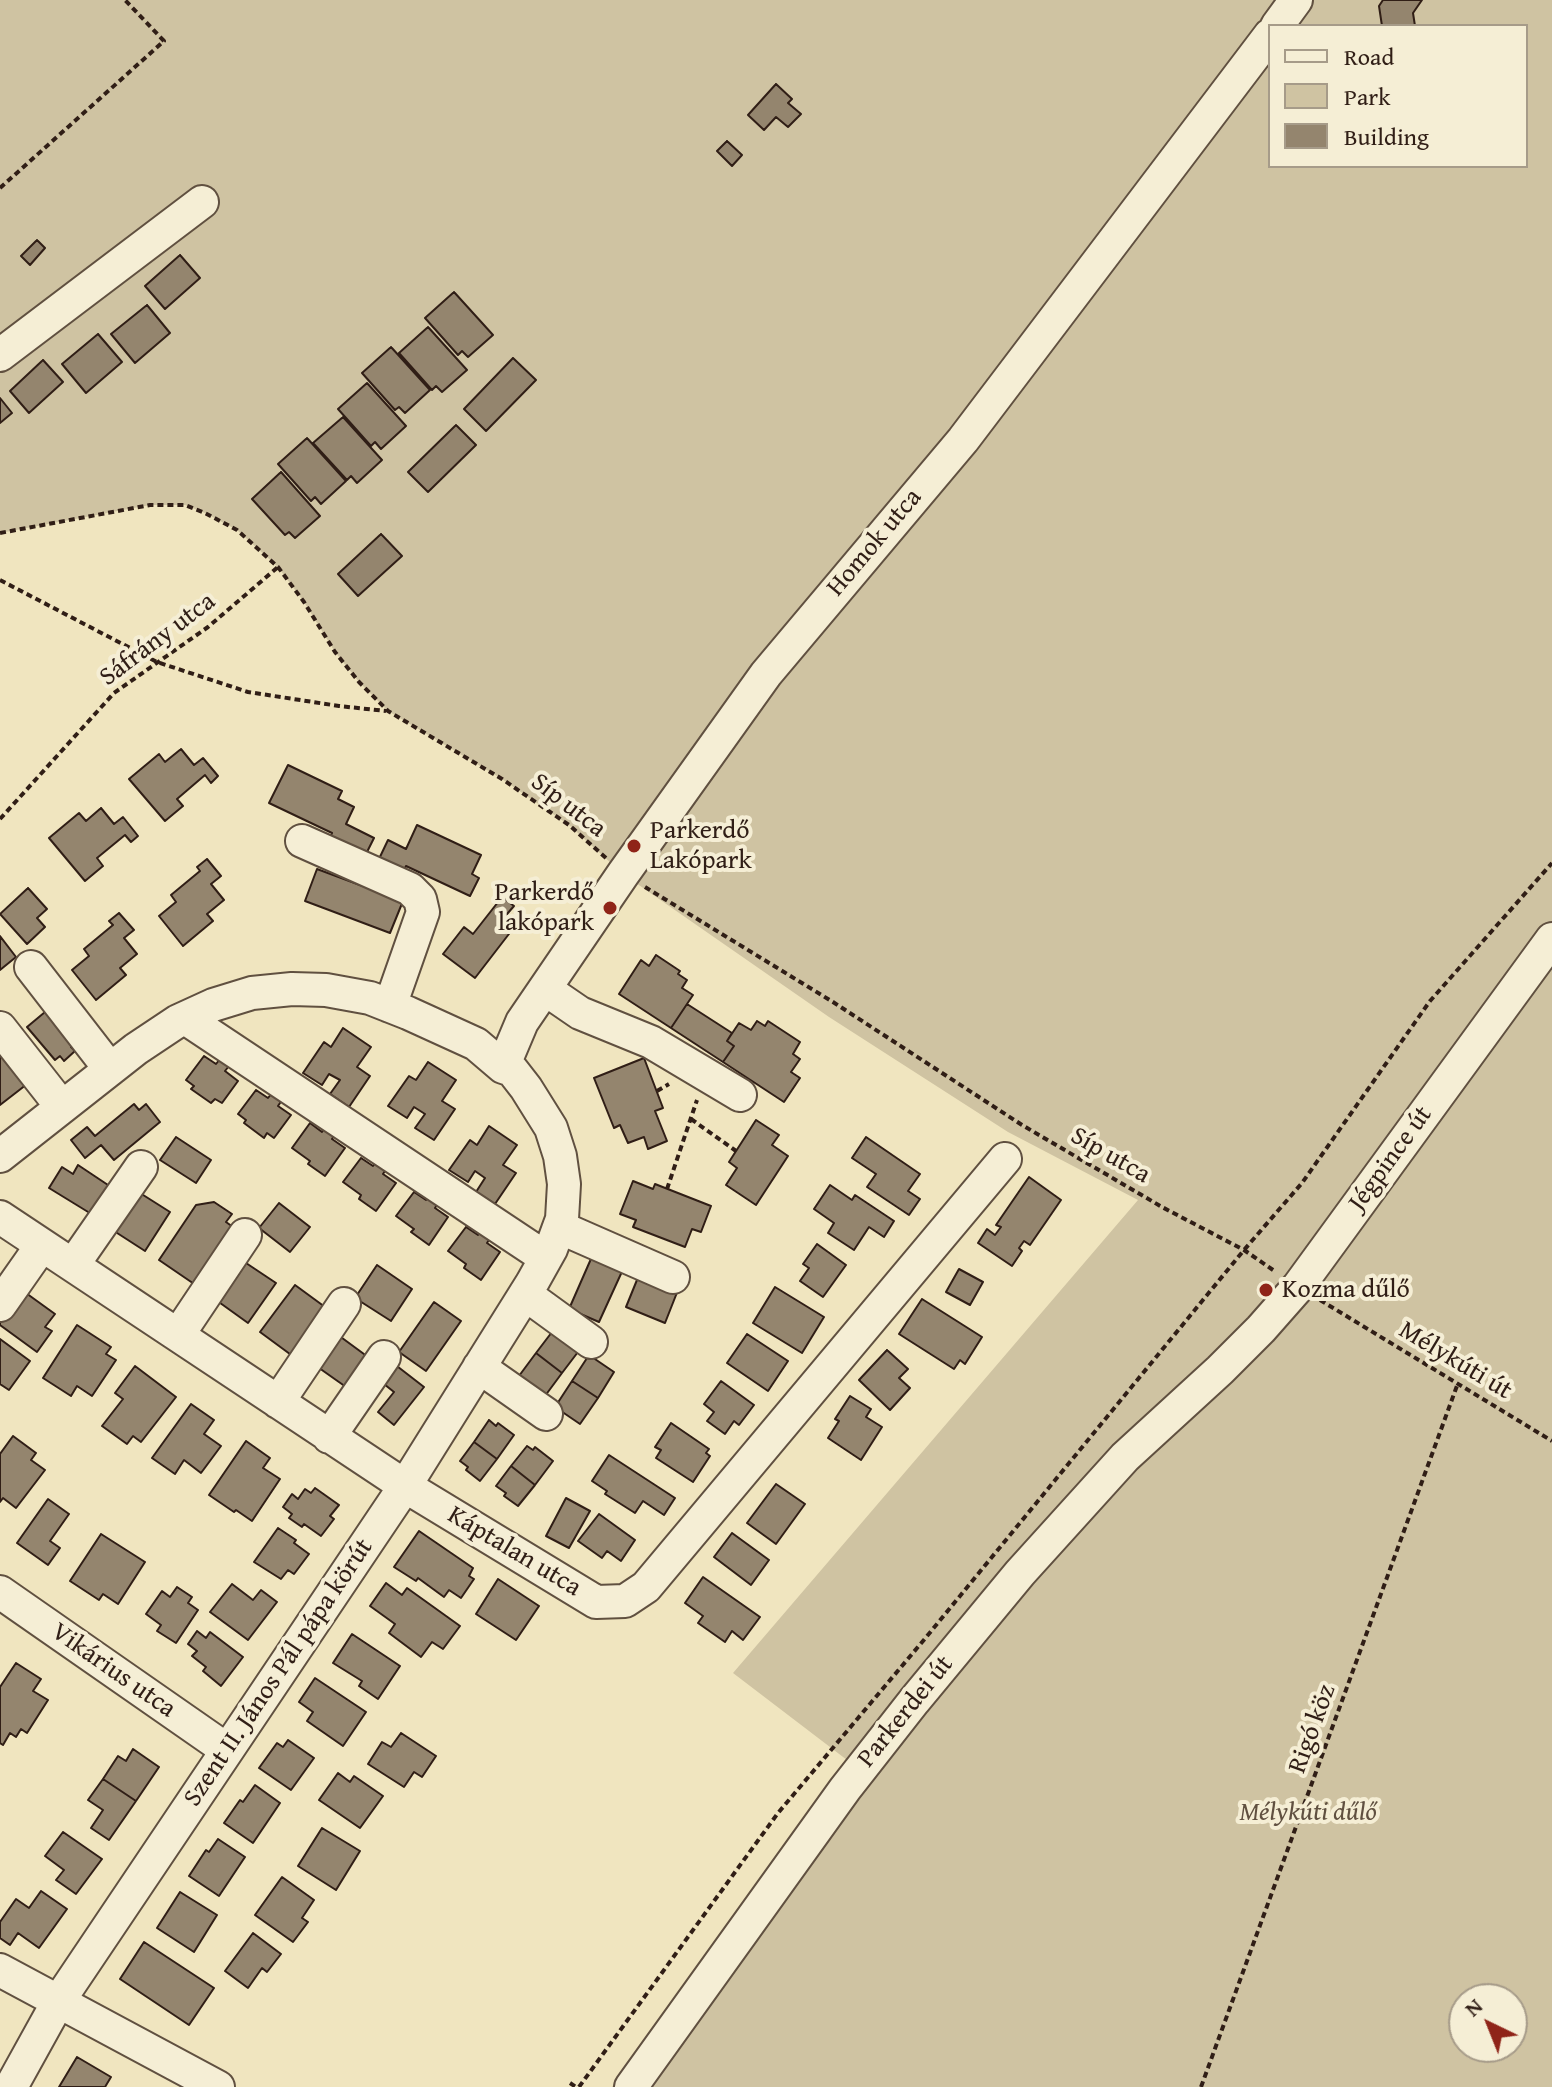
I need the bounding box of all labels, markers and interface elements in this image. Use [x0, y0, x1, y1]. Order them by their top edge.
legend [1268, 24, 1528, 168]
text: Road [1344, 39, 1394, 74]
text: Park [1344, 79, 1390, 114]
text: Building [1344, 119, 1429, 154]
street label: Homok utca [821, 483, 929, 603]
street label: Sáfrány utca [94, 586, 222, 694]
street label: Síp utca [524, 767, 612, 845]
place label: Parkerdő Lakópark [650, 815, 752, 876]
marker: Parkerdő Lakópark [625, 837, 643, 855]
place label: Parkerdő lakópark [495, 877, 594, 938]
marker: Parkerdő lakópark [601, 899, 619, 917]
street label: Jégpince út [1343, 1101, 1439, 1217]
street label: Síp utca [1065, 1121, 1155, 1191]
place label: Kozma dűlő [1282, 1274, 1410, 1306]
marker: Kozma dűlő [1257, 1281, 1275, 1299]
street label: Mélykúti út [1393, 1315, 1517, 1407]
street label: Káptalan utca [442, 1500, 586, 1604]
street label: Szent II. János Pál pápa körút [178, 1533, 380, 1813]
street label: Vikárius utca [45, 1617, 181, 1725]
street label: Parkerdei út [852, 1650, 960, 1774]
street label: Rigó köz [1283, 1680, 1343, 1778]
park label: Mélykúti dűlő [1239, 1797, 1377, 1829]
north arrow [1448, 1983, 1528, 2063]
text: N [1457, 1990, 1489, 2024]

